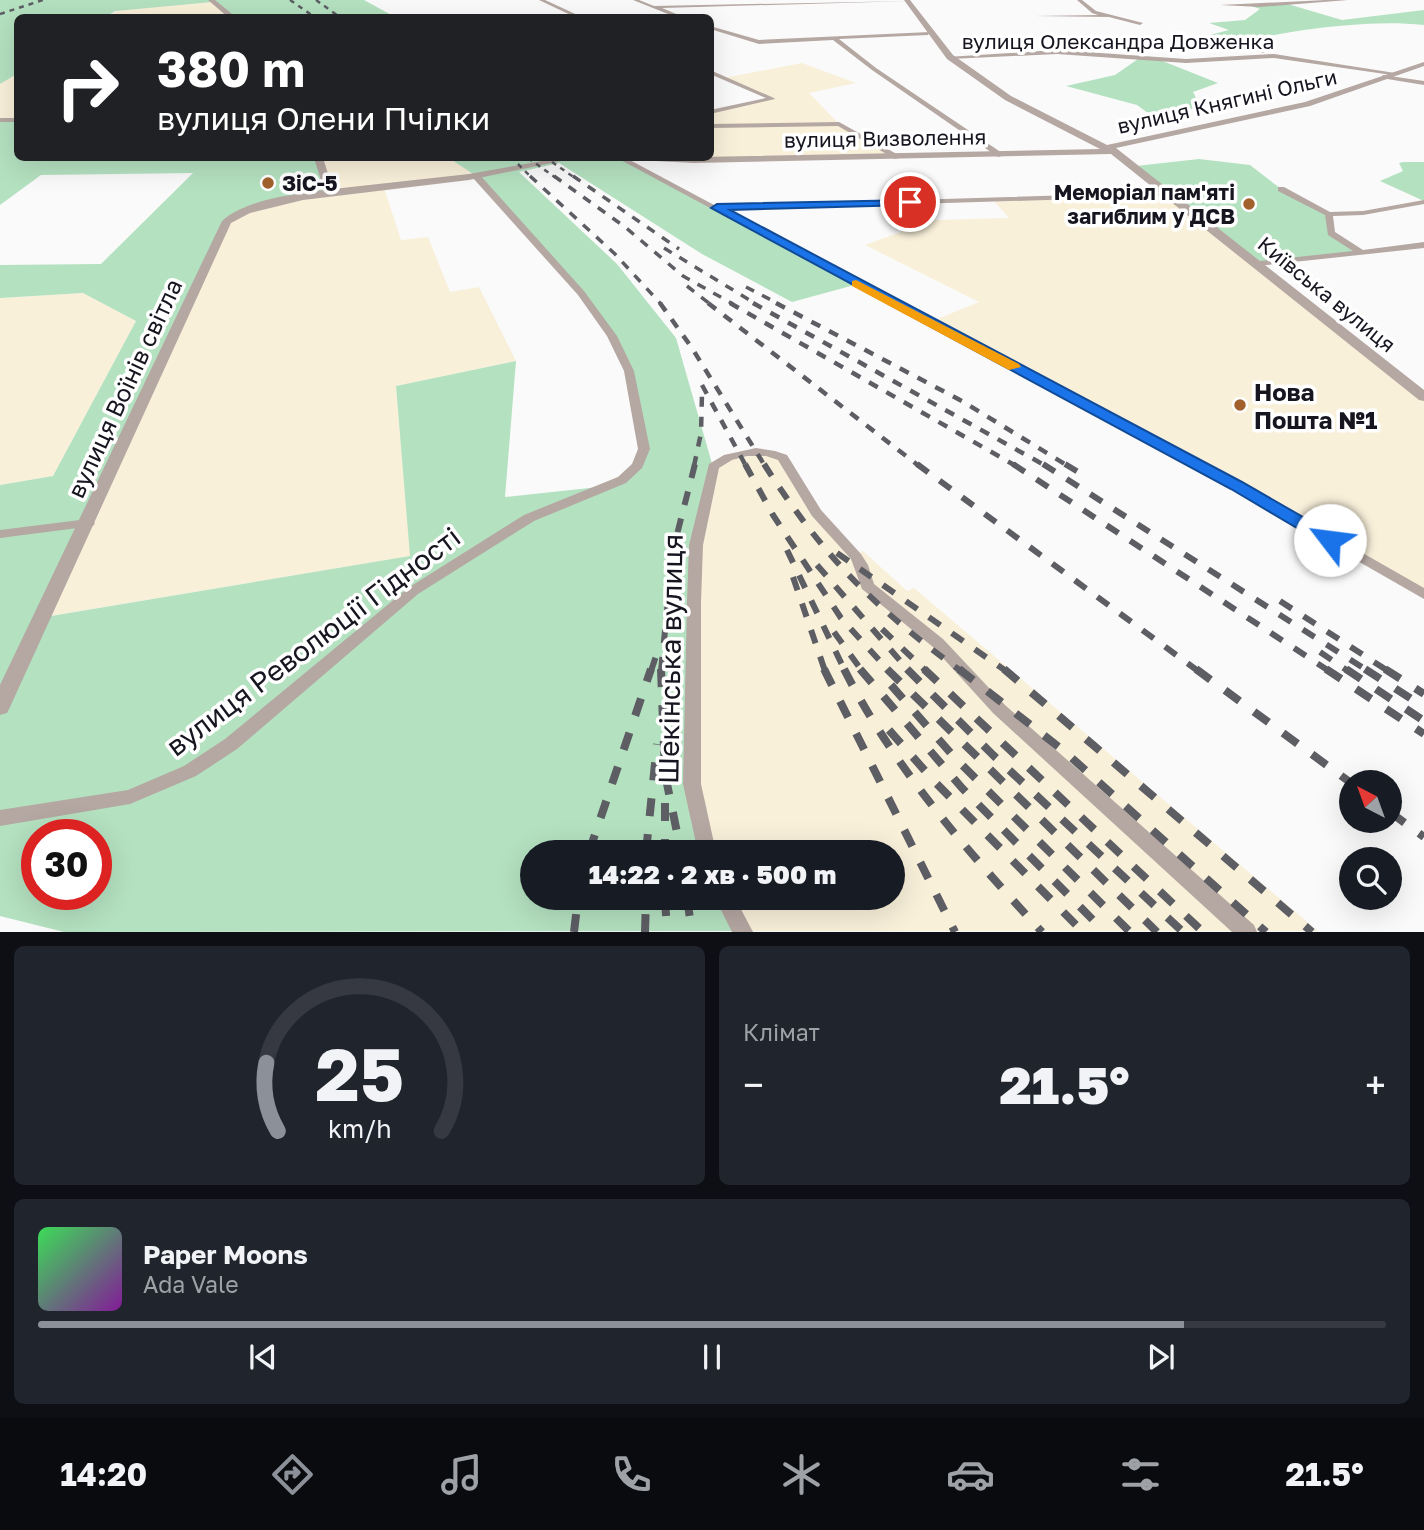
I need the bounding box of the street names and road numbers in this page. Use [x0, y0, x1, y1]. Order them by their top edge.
street label: вулиця Олександра Довженка [962, 28, 1274, 54]
street label: вулиця Княгині Ольги [1115, 63, 1339, 139]
street label: вулиця Визволення [784, 123, 986, 153]
street label: Київська вулиця [1253, 231, 1401, 357]
street label: вулиця Воїнів світла [60, 274, 188, 502]
street label: вулиця Революції Гідності [160, 520, 466, 762]
street label: Шекінська вулиця [651, 534, 689, 784]

